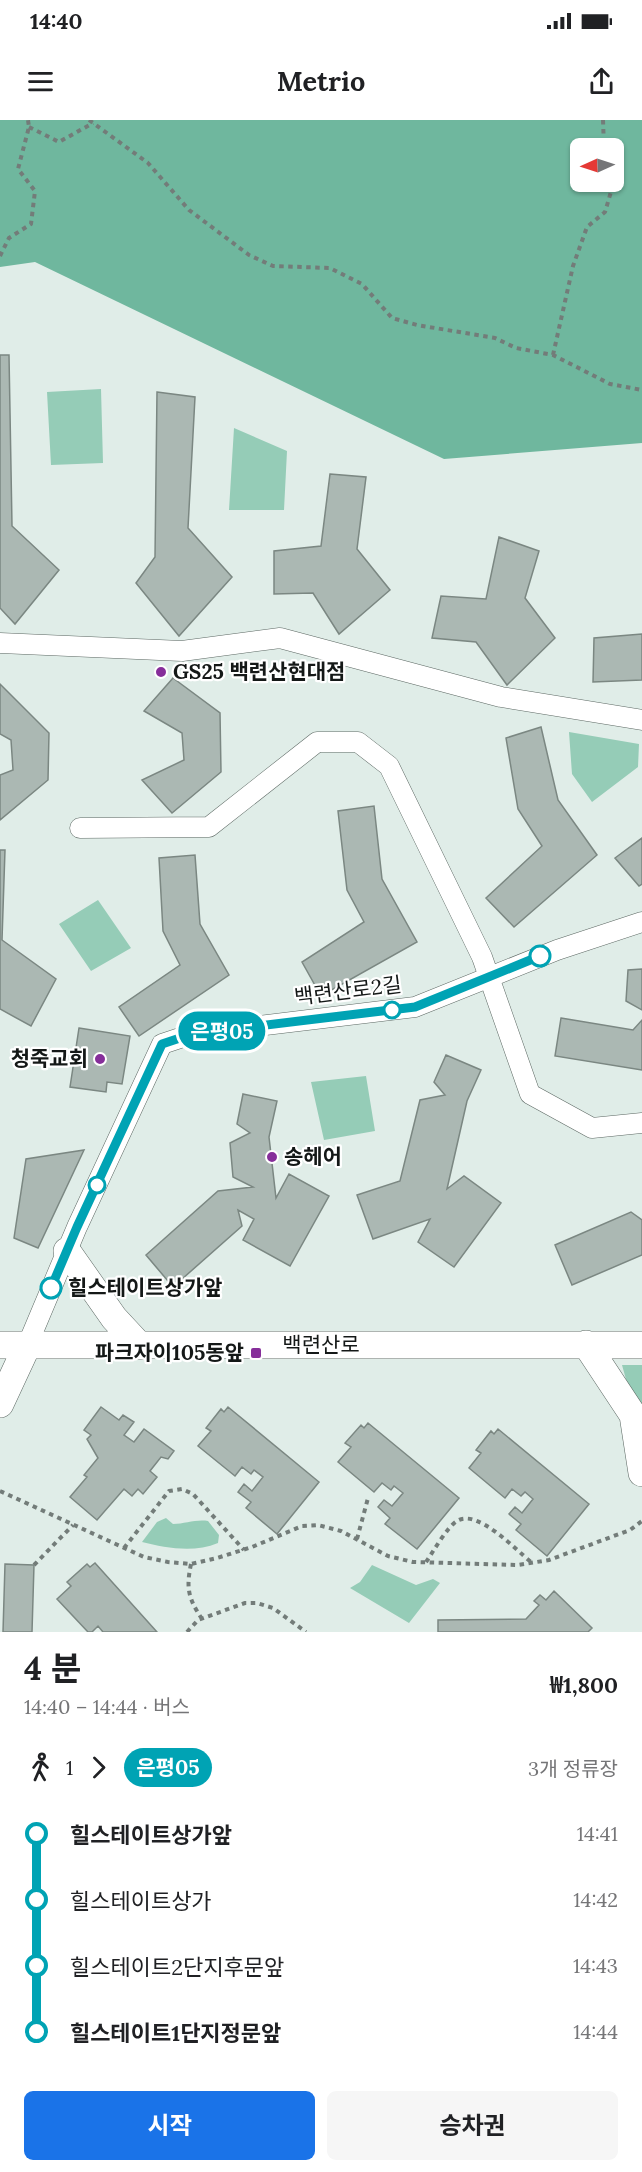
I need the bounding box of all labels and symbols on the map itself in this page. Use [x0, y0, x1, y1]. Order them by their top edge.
north arrow [570, 138, 624, 192]
place label: GS25 백련산현대점 [173, 658, 345, 685]
marker: GS25 백련산현대점 [154, 665, 168, 679]
unlabelled marker [529, 945, 551, 967]
street label: 백련산로2길 [293, 971, 403, 1010]
unlabelled marker [383, 1001, 401, 1019]
line badge: 은평05 [180, 1012, 264, 1050]
place label: 청죽교회 [11, 1045, 88, 1072]
marker: 청죽교회 [93, 1052, 107, 1066]
place label: 송헤어 [284, 1143, 342, 1170]
marker: 송헤어 [265, 1150, 279, 1164]
unlabelled marker [88, 1176, 106, 1194]
place label: 힐스테이트상가앞 [68, 1274, 223, 1301]
marker: 힐스테이트상가앞 [40, 1277, 62, 1299]
street label: 백련산로 [282, 1331, 360, 1358]
place label: 파크자이105동앞 [95, 1339, 244, 1366]
marker: 파크자이105동앞 [249, 1346, 263, 1360]

